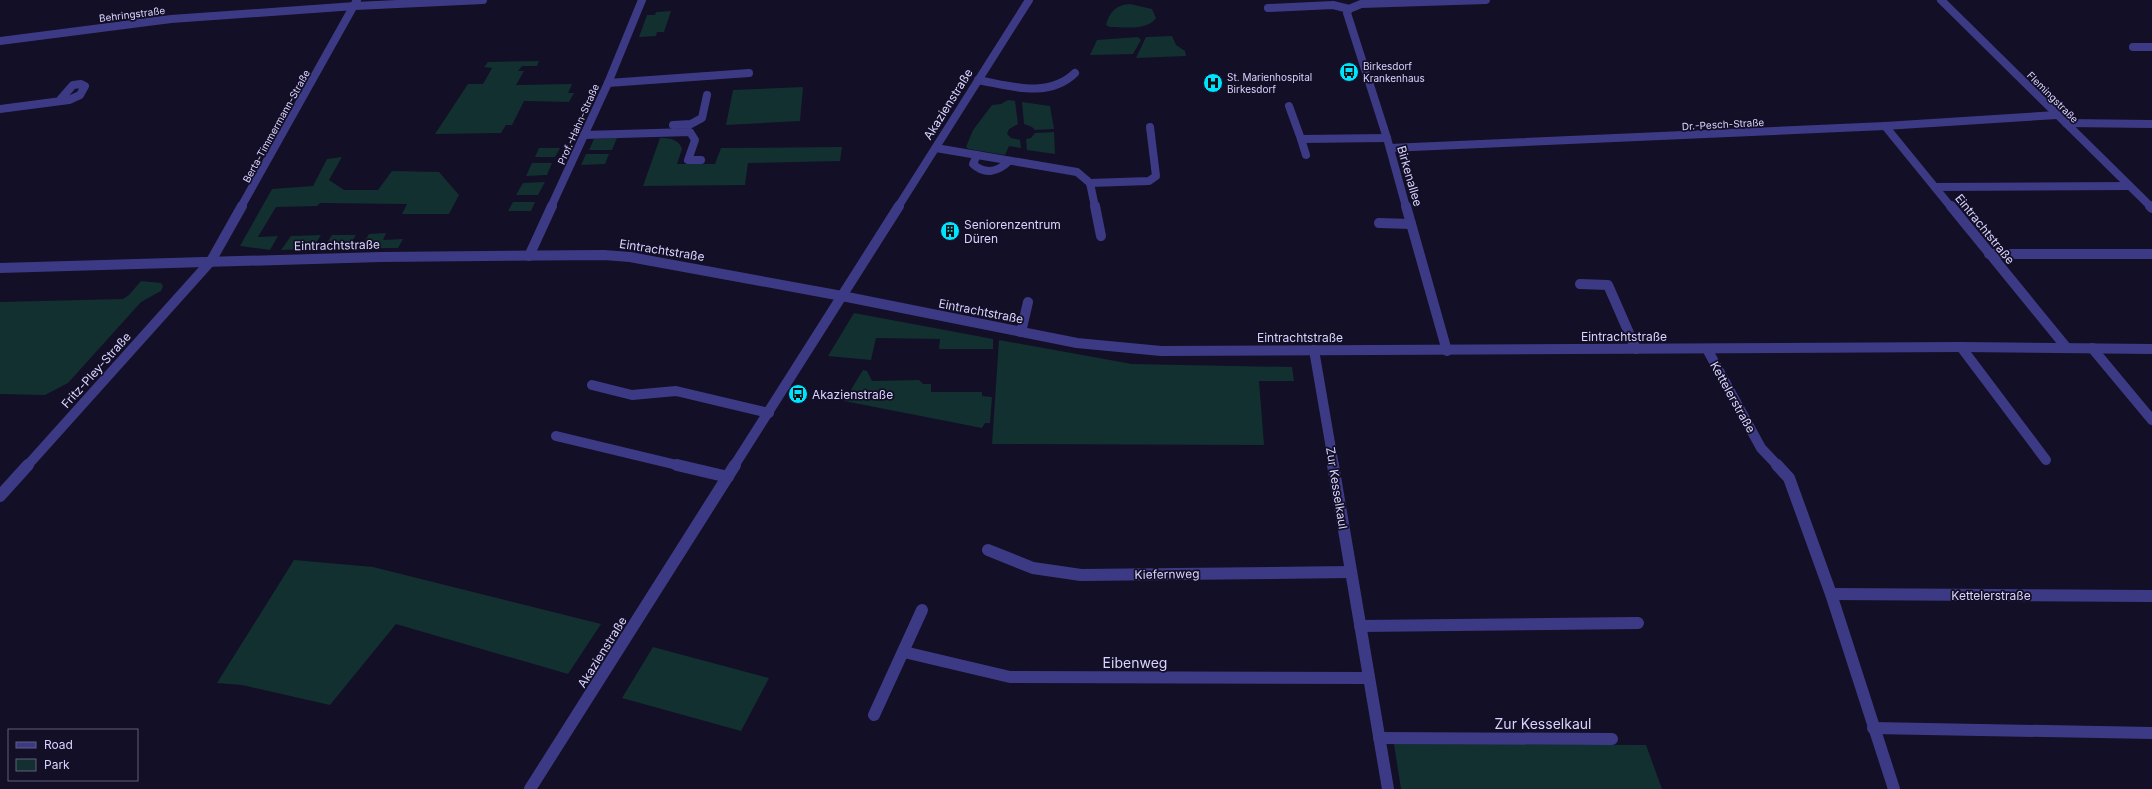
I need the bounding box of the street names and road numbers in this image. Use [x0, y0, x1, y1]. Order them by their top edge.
street label: Behringstraße [98, 4, 166, 24]
street label: Akazienstraße [920, 66, 976, 142]
street label: Berta-Timmermann-Straße [240, 67, 312, 184]
street label: Flemingstraße [2025, 69, 2081, 125]
street label: Prof.-Hahn-Straße [555, 82, 601, 166]
street label: Dr.-Pesch-Straße [1681, 116, 1765, 132]
street label: Birkenallee [1394, 144, 1426, 208]
street label: Eintrachtstraße [1952, 191, 2018, 267]
street label: Eintrachtstraße [618, 236, 706, 264]
street label: Eintrachtstraße [294, 237, 380, 253]
street label: Eintrachtstraße [937, 295, 1025, 327]
street label: Fritz-Pley-Straße [58, 329, 134, 411]
street label: Eintrachtstraße [1581, 329, 1667, 344]
street label: Eintrachtstraße [1257, 330, 1343, 345]
street label: Kettelerstraße [1707, 359, 1759, 435]
street label: Zur Kesselkaul [1323, 446, 1351, 530]
street label: Kiefernweg [1134, 566, 1200, 582]
street label: Kettelerstraße [1951, 588, 2031, 603]
street label: Akazienstraße [574, 614, 630, 690]
street label: Eibenweg [1103, 654, 1167, 671]
street label: Zur Kesselkaul [1495, 715, 1591, 732]

